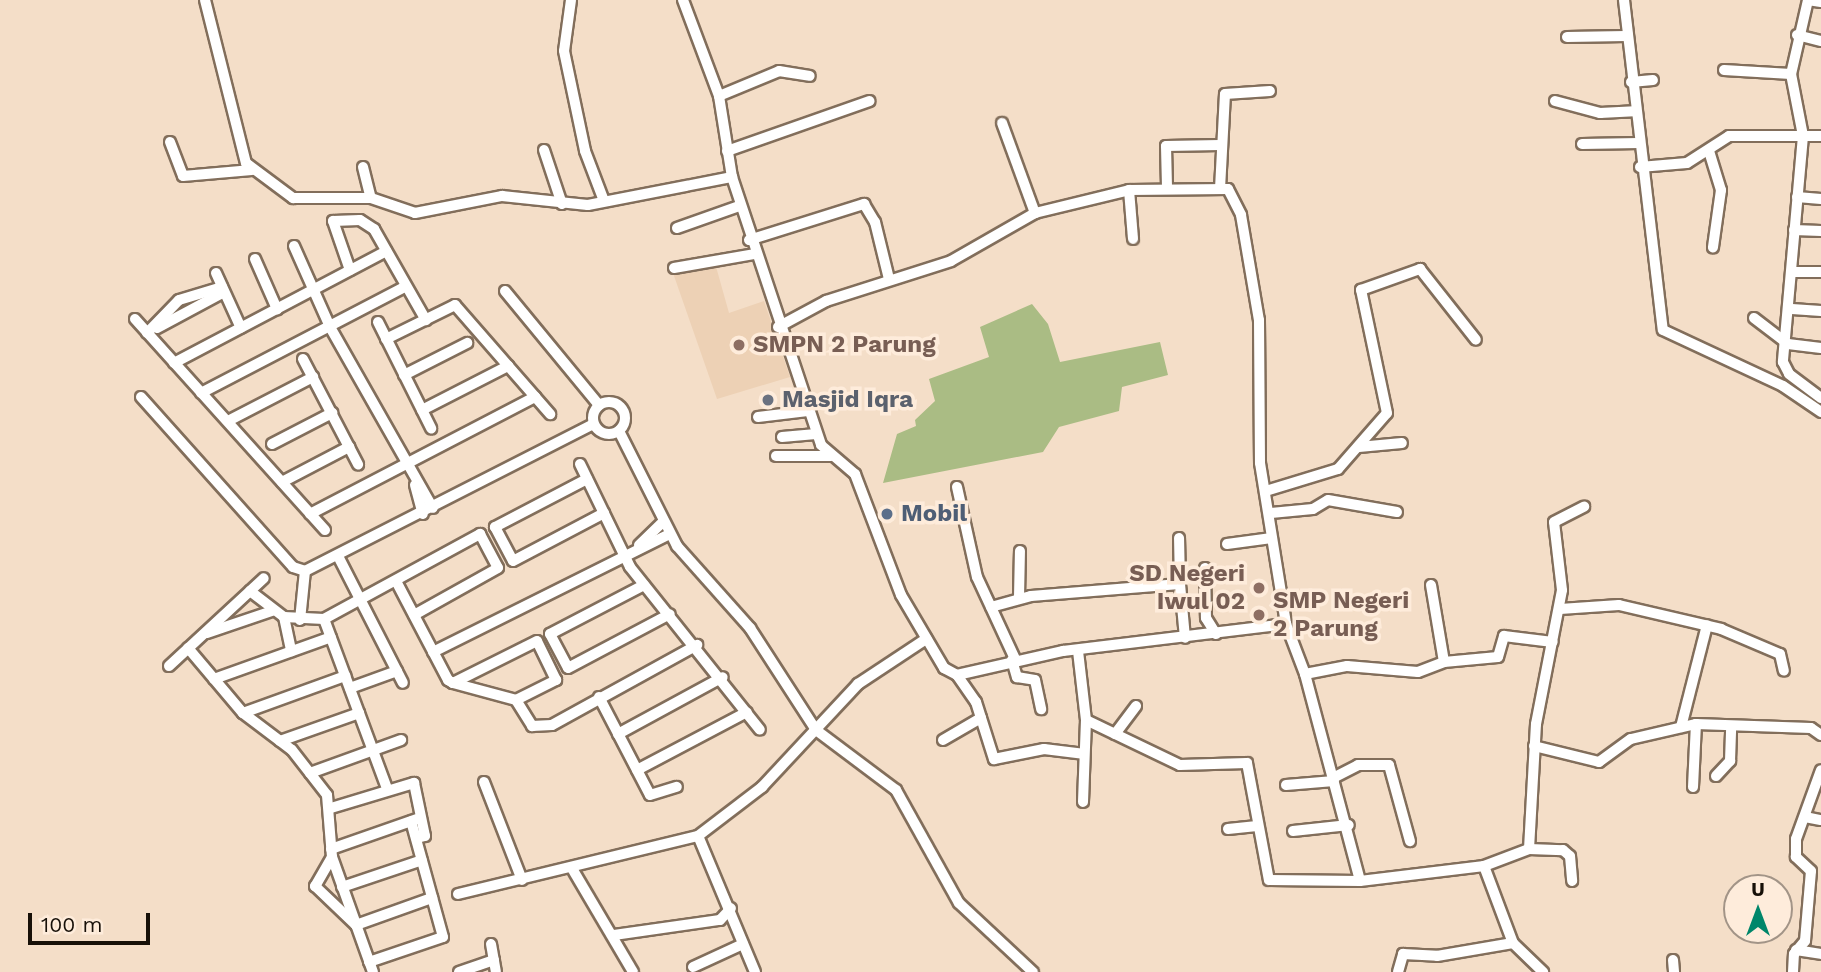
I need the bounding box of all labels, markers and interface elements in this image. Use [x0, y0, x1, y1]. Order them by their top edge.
place label: SMPN 2 Parung [753, 331, 936, 359]
marker: SMPN 2 Parung [731, 337, 747, 353]
place label: Masjid Iqra [782, 386, 913, 414]
marker: Masjid Iqra [760, 392, 776, 408]
place label: Mobil [901, 500, 967, 528]
marker: Mobil [879, 506, 895, 522]
place label: SD Negeri Iwul 02 [1129, 560, 1245, 616]
marker: SD Negeri Iwul 02 [1251, 580, 1267, 596]
place label: SMP Negeri 2 Parung [1273, 587, 1409, 643]
marker: SMP Negeri 2 Parung [1251, 607, 1267, 623]
north arrow [1723, 874, 1793, 944]
text: U [1751, 878, 1765, 901]
scale bar [32, 898, 154, 942]
text: 100 m [41, 912, 103, 937]

